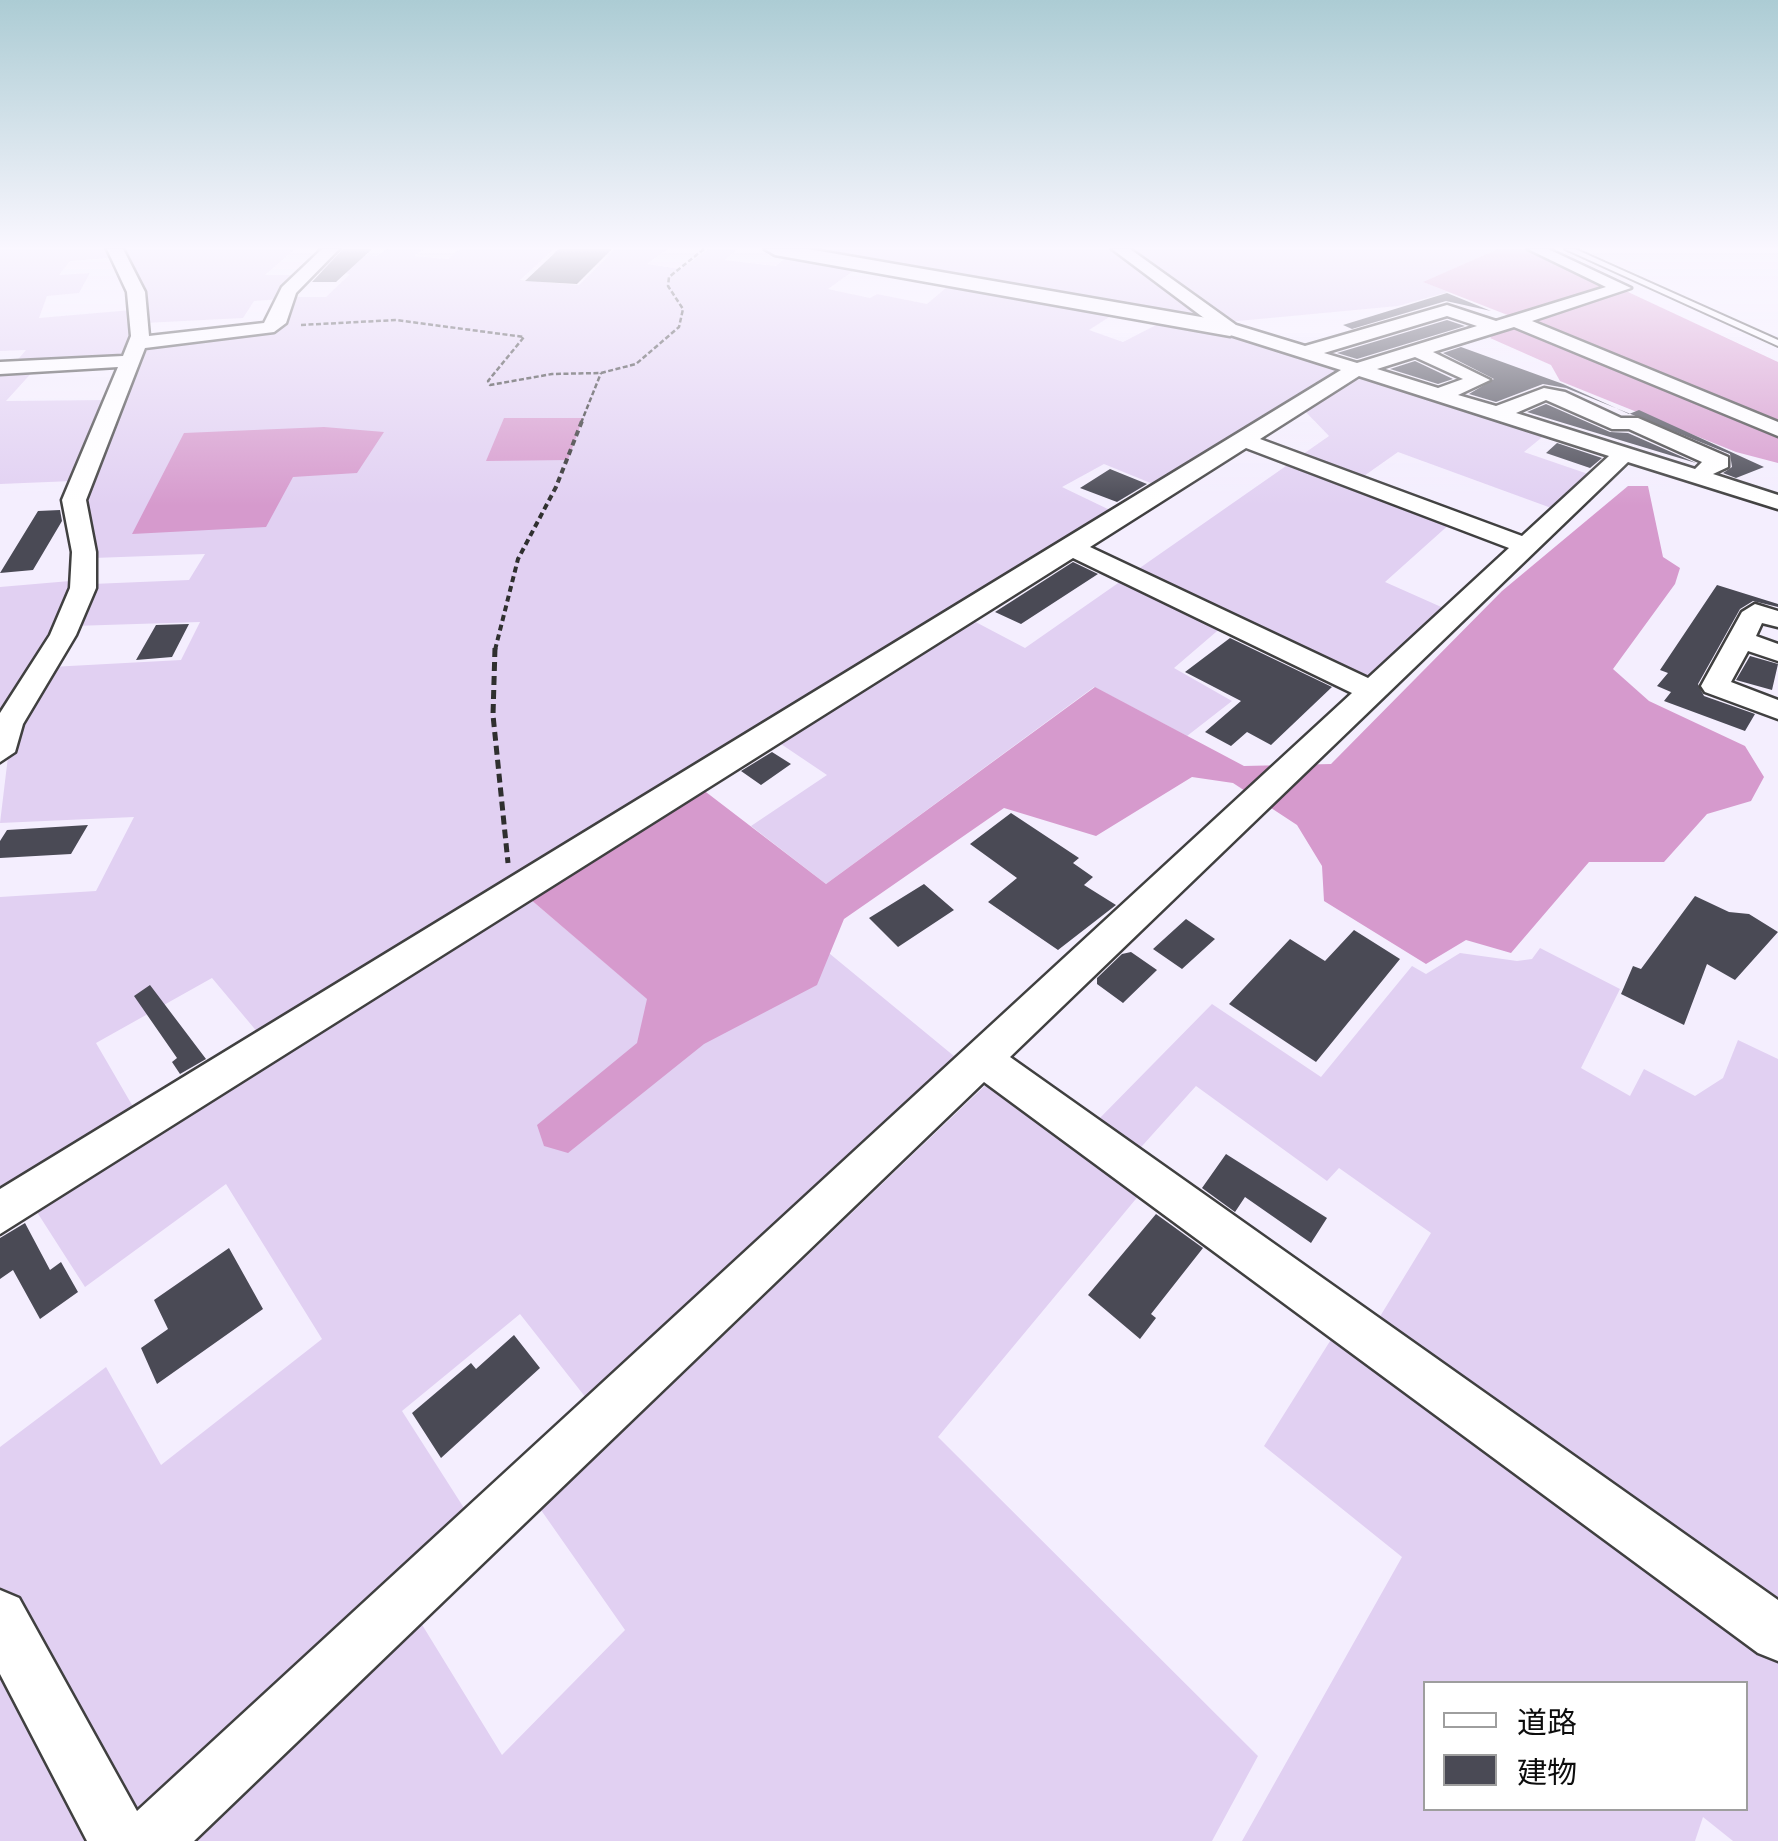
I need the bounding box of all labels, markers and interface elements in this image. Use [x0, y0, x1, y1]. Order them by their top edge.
legend [1423, 1681, 1748, 1811]
text: 道路 [1517, 1704, 1577, 1741]
text: 建物 [1517, 1754, 1577, 1791]

